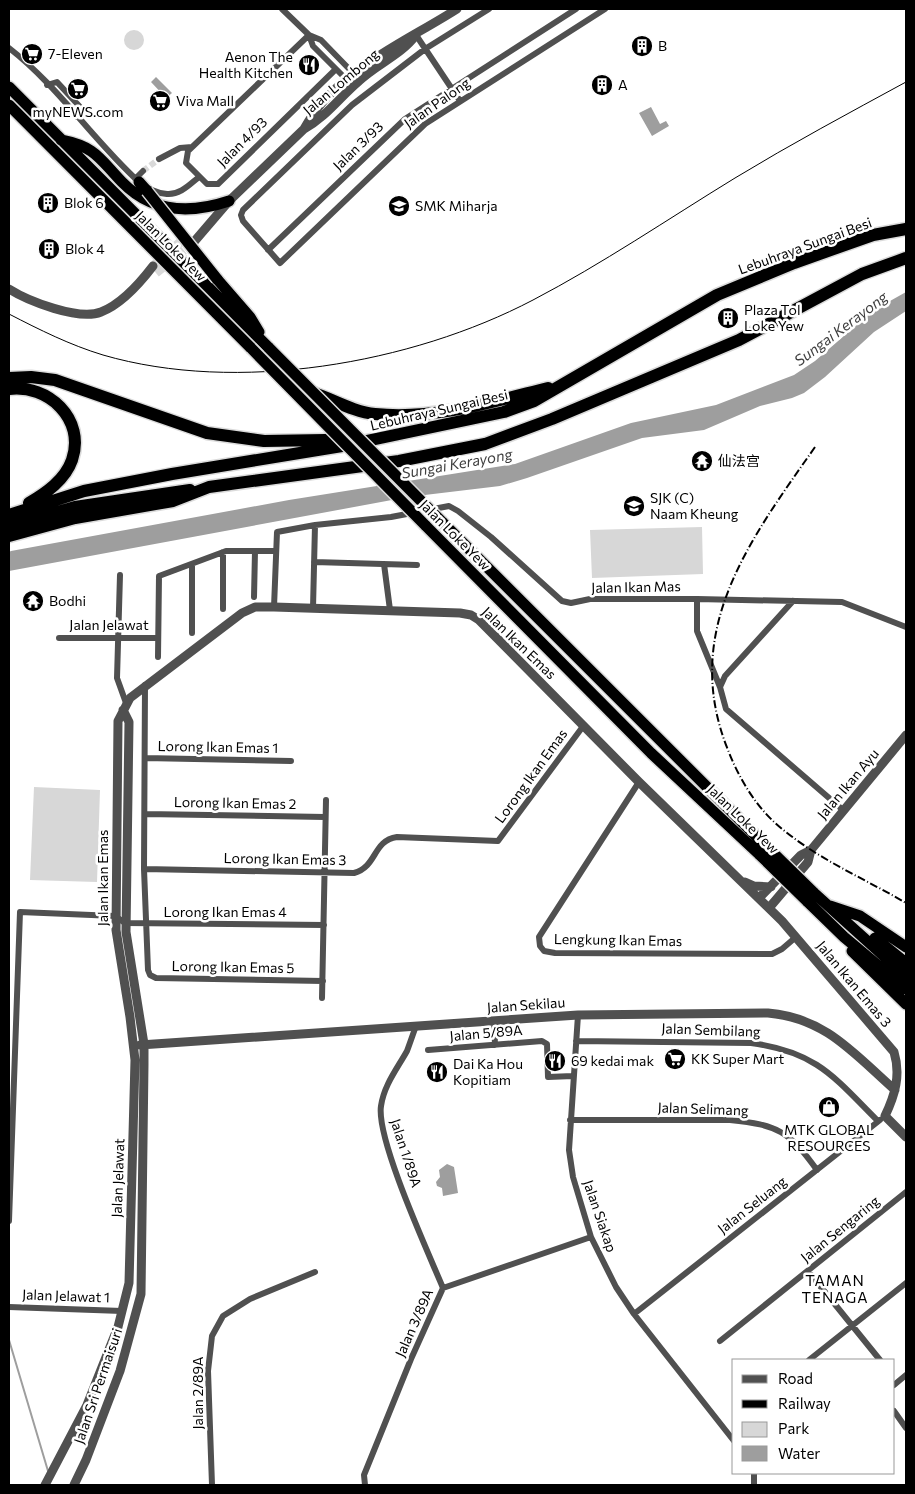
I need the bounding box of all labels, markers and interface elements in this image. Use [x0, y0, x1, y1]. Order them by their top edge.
building icon: B [630, 34, 654, 58]
place label: B [658, 37, 667, 54]
supermarket icon: 7-Eleven [20, 42, 44, 66]
place label: 7-Eleven [48, 45, 103, 62]
street label: Jalan Lombong [299, 45, 382, 118]
place label: Aenon The Health Kitchen [199, 48, 293, 81]
restaurant icon: Aenon The Health Kitchen [297, 53, 321, 77]
street label: Jalan Palong [400, 73, 473, 132]
building icon: A [590, 73, 614, 97]
place label: A [618, 76, 628, 93]
supermarket icon: myNEWS.com [66, 77, 90, 101]
supermarket icon: Viva Mall [148, 89, 172, 113]
place label: Viva Mall [176, 92, 234, 109]
place label: myNEWS.com [33, 103, 123, 120]
street label: Jalan 4/93 [213, 113, 270, 170]
street label: Jalan 3/93 [329, 118, 386, 174]
building icon: Blok 6 [36, 191, 60, 215]
place label: Blok 6 [64, 194, 104, 211]
school or university icon: SMK Miharja [387, 194, 411, 218]
place label: SMK Miharja [415, 197, 498, 214]
street label: Jalan Loke Yew [132, 207, 210, 285]
street label: Lebuhraya Sungai Besi [736, 213, 874, 278]
building icon: Blok 4 [37, 237, 61, 261]
place label: Blok 4 [65, 240, 105, 257]
water label: Sungai Kerayong [790, 287, 891, 369]
place label: Plaza Tol Loke Yew [744, 301, 804, 334]
building icon: Plaza Tol Loke Yew [716, 306, 740, 330]
street label: Lebuhraya Sungai Besi [368, 385, 509, 434]
water label: Sungai Kerayong [400, 444, 515, 482]
temple icon: 仙法宫 [690, 449, 714, 473]
place label: 仙法宫 [718, 452, 760, 469]
place label: SJK (C) Naam Kheung [650, 489, 739, 522]
school or university icon: SJK (C) Naam Kheung [622, 494, 646, 518]
street label: Jalan Loke Yew [416, 496, 494, 574]
street label: Jalan Ikan Mas [591, 577, 681, 596]
temple icon: Bodhi [21, 589, 45, 613]
place label: Bodhi [49, 592, 86, 609]
street label: Jalan Ikan Emas [479, 603, 560, 682]
street label: Jalan Jelawat [69, 616, 149, 633]
street label: Lorong Ikan Emas [491, 725, 570, 826]
street label: Lorong Ikan Emas 1 [157, 737, 279, 756]
street label: Jalan Ikan Ayu [813, 745, 882, 822]
street label: Jalan Loke Yew [704, 780, 783, 857]
street label: Lorong Ikan Emas 2 [174, 793, 297, 812]
street label: Jalan Ikan Emas [94, 830, 111, 926]
street label: Lorong Ikan Emas 3 [223, 849, 347, 868]
street label: Lorong Ikan Emas 4 [163, 903, 287, 920]
street label: Lengkung Ikan Emas [554, 930, 682, 949]
street label: Jalan Ikan Emas 3 [813, 937, 895, 1030]
street label: Lorong Ikan Emas 5 [171, 957, 295, 976]
street label: Jalan Sekilau [486, 993, 566, 1016]
street label: Jalan Sembilang [661, 1019, 761, 1040]
street label: Jalan 5/89A [449, 1021, 523, 1044]
supermarket icon: KK Super Mart [663, 1047, 687, 1071]
restaurant icon: 69 kedai mak [543, 1049, 567, 1073]
place label: KK Super Mart [691, 1050, 785, 1067]
place label: 69 kedai mak [571, 1052, 654, 1069]
place label: Dai Ka Hou Kopitiam [453, 1055, 523, 1088]
restaurant icon: Dai Ka Hou Kopitiam [425, 1060, 449, 1084]
shop icon: MTK GLOBAL RESOURCES [817, 1095, 841, 1119]
street label: Jalan Selimang [657, 1098, 749, 1119]
street label: Jalan 1/89A [387, 1116, 426, 1190]
place label: MTK GLOBAL RESOURCES [784, 1121, 874, 1154]
street label: Jalan Jelawat [108, 1138, 127, 1218]
street label: Jalan Seluang [714, 1172, 790, 1237]
street label: Jalan Siakap [580, 1177, 621, 1254]
street label: Jalan Sengaring [797, 1191, 883, 1265]
district label: TAMAN TENAGA [801, 1271, 869, 1306]
street label: Jalan Jelawat 1 [22, 1285, 110, 1306]
street label: Jalan 3/89A [391, 1286, 436, 1360]
street label: Jalan Sri Permaisuri [70, 1326, 125, 1446]
street label: Jalan 2/89A [189, 1356, 206, 1429]
legend [732, 1359, 895, 1474]
text: Road [778, 1369, 813, 1387]
text: Railway [778, 1394, 831, 1412]
text: Park [778, 1419, 809, 1437]
text: Water [778, 1444, 820, 1462]

